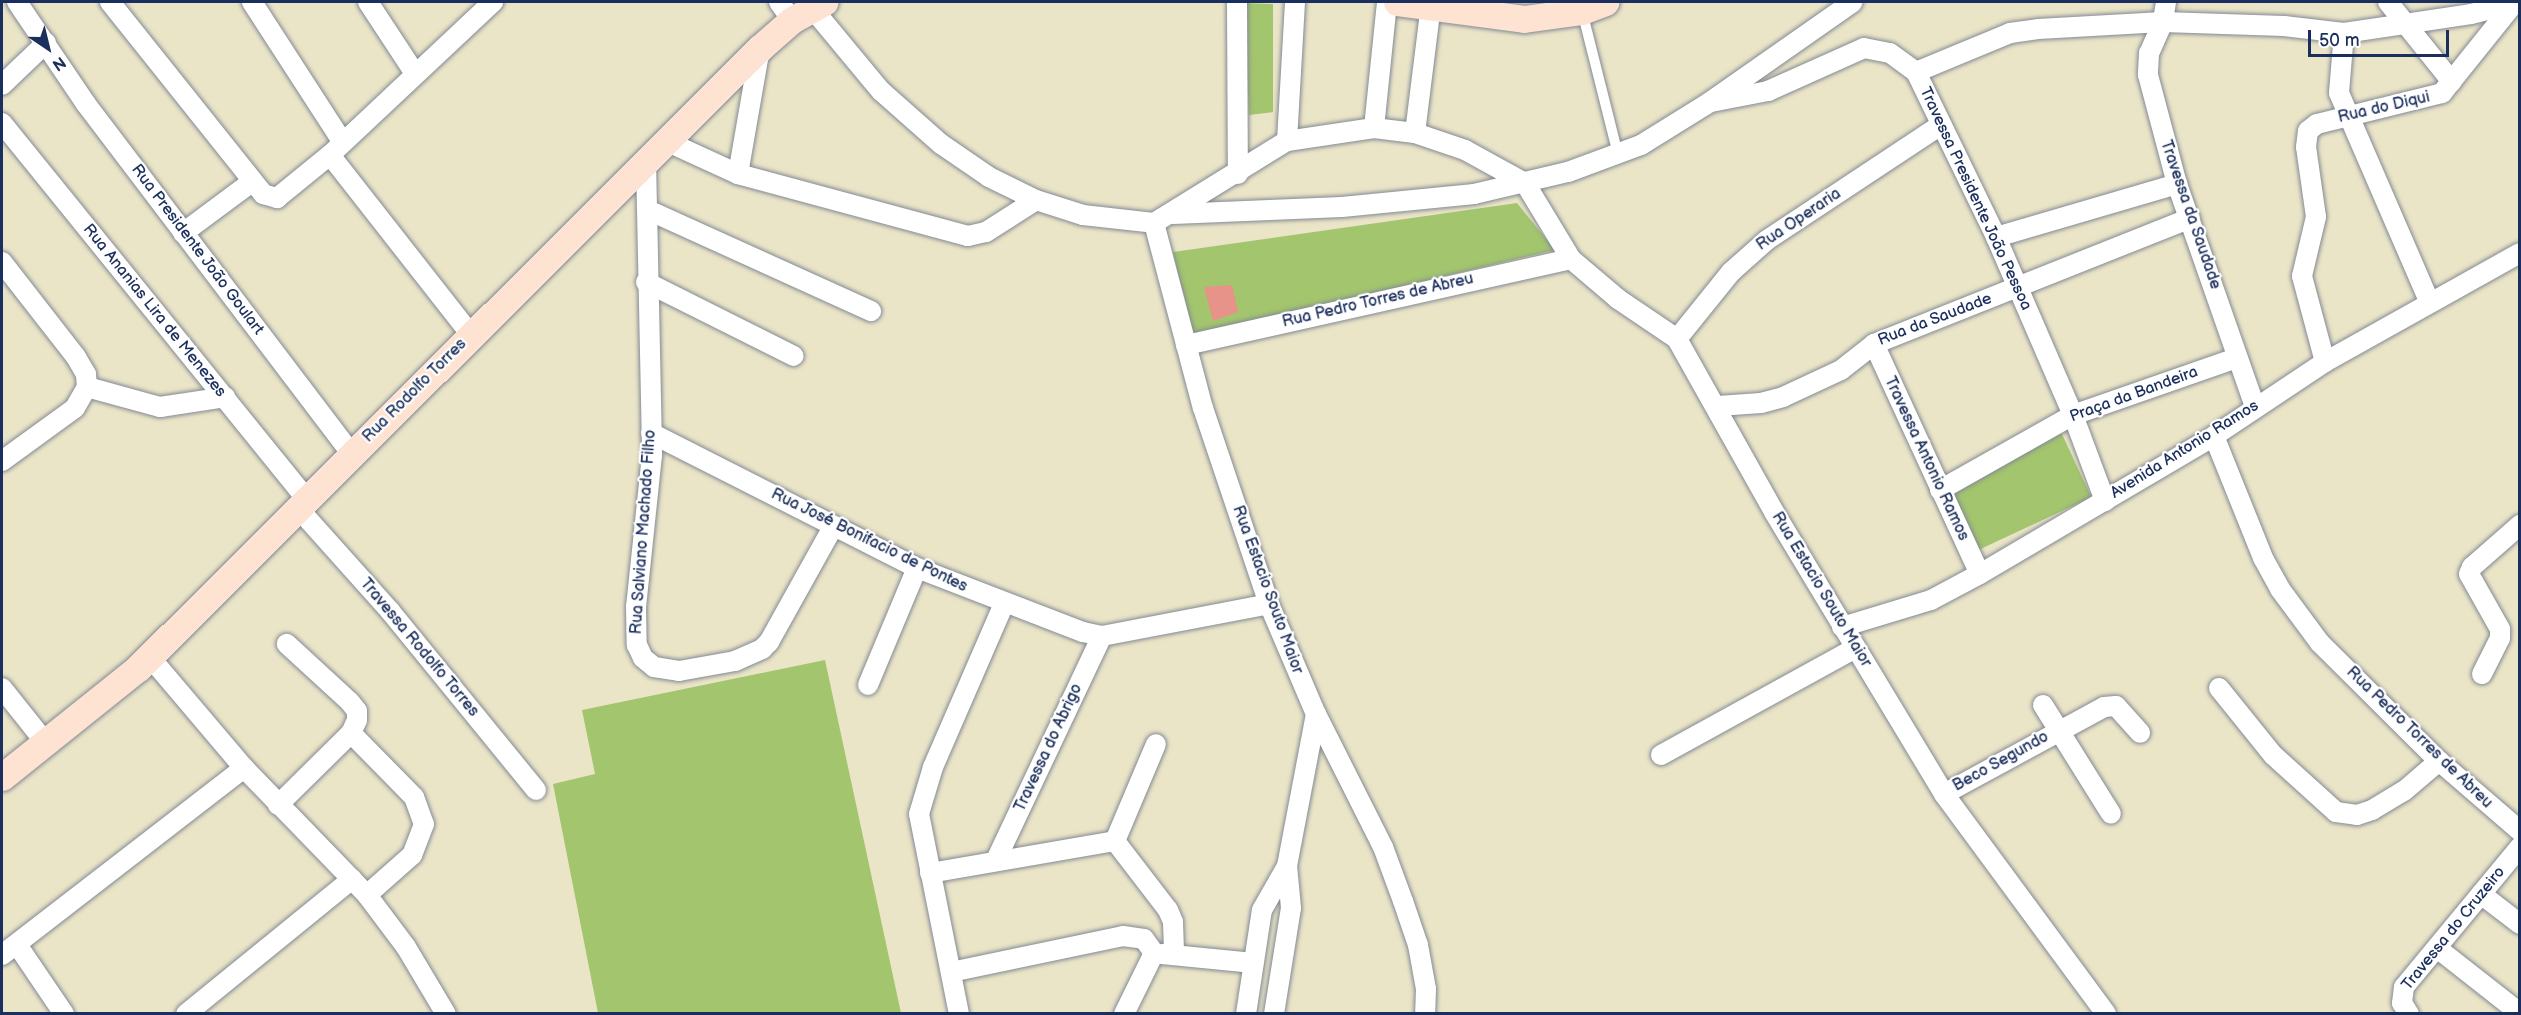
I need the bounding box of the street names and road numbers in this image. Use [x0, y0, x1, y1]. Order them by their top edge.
street label: Travessa Presidente João Pessoa [1915, 84, 2035, 314]
street label: Rua do Diqui [2336, 88, 2432, 128]
street label: Travessa da Saudade [2155, 138, 2225, 292]
street label: Rua Presidente João Goulart [126, 161, 268, 339]
street label: Rua Operaria [1753, 185, 1845, 255]
street label: Rua Ananias Lira de Menezes [78, 221, 230, 401]
street label: Rua Pedro Torres de Abreu [1280, 270, 1476, 332]
street label: Rua da Saudade [1875, 289, 1995, 351]
street label: Rua Rodolfo Torres [359, 335, 471, 447]
street label: Praça da Bandeira [2067, 363, 2201, 427]
street label: Travessa Antonio Ramos [1880, 374, 1972, 544]
street label: Avenida Antonio Ramos [2107, 397, 2263, 503]
street label: Rua Salviano Machado Filho [627, 429, 661, 635]
street label: Rua José Bonifacio de Pontes [767, 485, 971, 597]
street label: Rua Estacio Souto Maior [1228, 503, 1306, 677]
street label: Rua Estacio Souto Maior [1767, 509, 1875, 671]
street label: Travessa Rodolfo Torres [355, 575, 483, 721]
street label: Rua Pedro Torres de Abreu [2342, 663, 2496, 813]
street label: Travessa do Abrigo [1011, 681, 1087, 815]
street label: Beco Segundo [1950, 728, 2052, 796]
street label: Travessa do Cruzeiro [2398, 863, 2510, 995]

